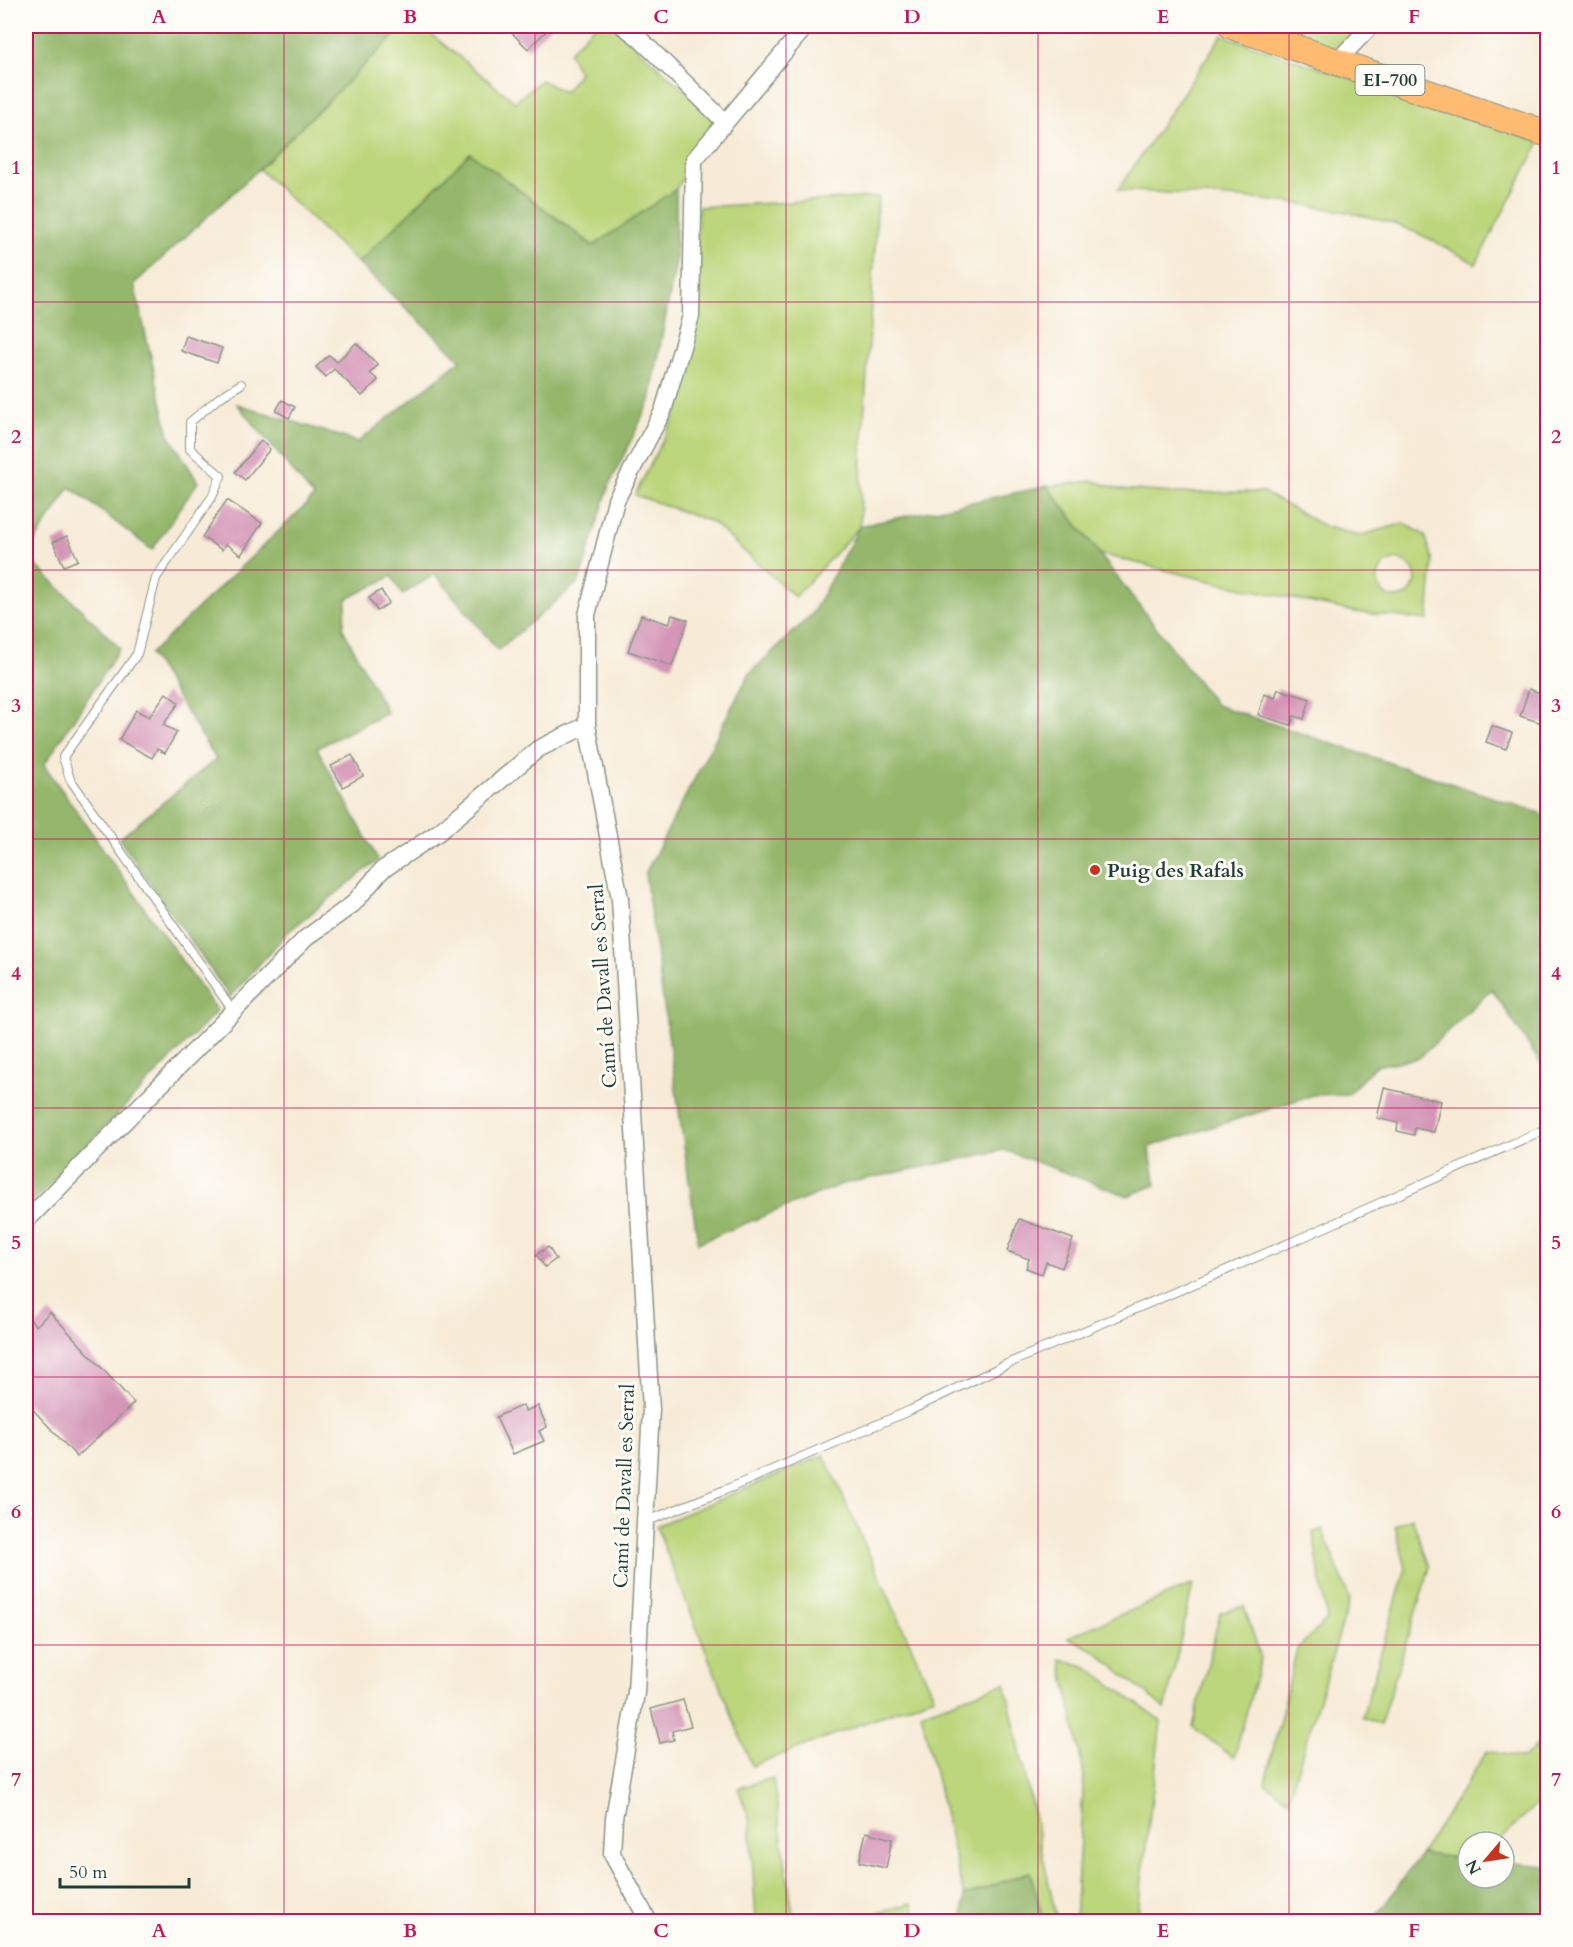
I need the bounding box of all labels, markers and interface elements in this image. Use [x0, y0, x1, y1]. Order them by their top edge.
text: A [151, 3, 167, 30]
text: B [403, 3, 417, 30]
text: C [653, 3, 669, 30]
text: D [903, 3, 921, 30]
text: E [1157, 3, 1169, 30]
text: F [1408, 3, 1420, 30]
road number: EI-700 [1356, 65, 1424, 95]
text: 1 [11, 154, 21, 181]
text: 1 [1551, 154, 1561, 181]
text: 2 [11, 423, 21, 450]
text: 2 [1551, 423, 1561, 450]
text: 3 [11, 692, 21, 719]
text: 3 [1551, 692, 1561, 719]
place label: Puig des Rafals [1107, 857, 1244, 884]
marker: Puig des Rafals [1088, 863, 1102, 877]
street label: Camí de Davall es Serral [582, 883, 624, 1089]
text: 4 [11, 960, 21, 987]
text: 4 [1551, 960, 1561, 987]
text: 5 [11, 1229, 21, 1256]
text: 5 [1551, 1229, 1561, 1256]
street label: Camí de Davall es Serral [607, 1383, 641, 1589]
text: 6 [11, 1498, 21, 1525]
text: 6 [1551, 1498, 1561, 1525]
text: 7 [11, 1766, 21, 1793]
text: 7 [1551, 1766, 1561, 1793]
north arrow [1456, 1830, 1516, 1890]
scale bar [60, 1851, 189, 1889]
text: N [1461, 1855, 1487, 1878]
text: 50 m [69, 1860, 108, 1885]
text: A [151, 1917, 167, 1944]
text: B [403, 1917, 417, 1944]
text: C [653, 1917, 669, 1944]
text: D [903, 1917, 921, 1944]
text: E [1157, 1917, 1169, 1944]
text: F [1408, 1917, 1420, 1944]

